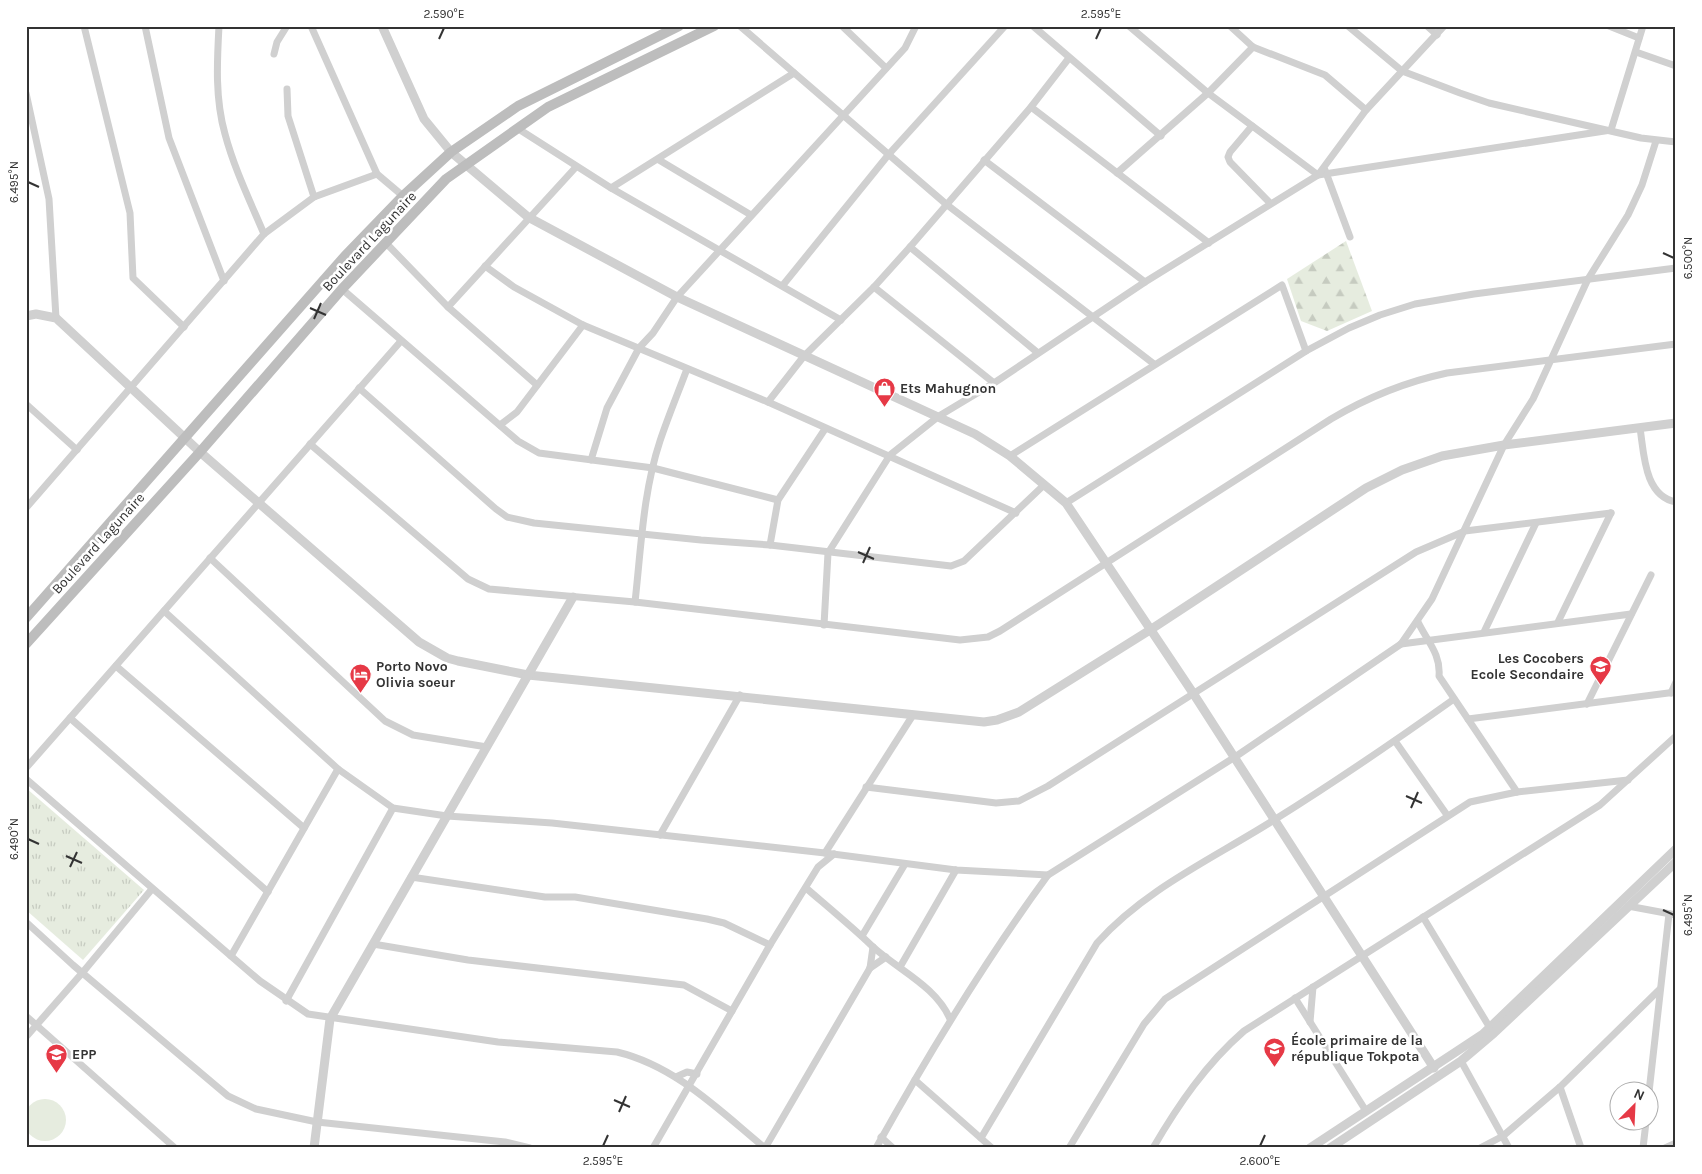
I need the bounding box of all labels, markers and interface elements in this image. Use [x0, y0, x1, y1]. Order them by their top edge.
text: 2.590°E [424, 7, 464, 21]
text: 2.595°E [1081, 7, 1121, 21]
text: 6.495°N [7, 161, 21, 203]
street label: Boulevard Lagunaire [319, 188, 420, 295]
text: 6.500°N [1681, 237, 1695, 279]
shop icon: Ets Mahugnon [872, 376, 896, 407]
place label: Ets Mahugnon [900, 380, 996, 397]
street label: Boulevard Lagunaire [48, 489, 148, 598]
place label: Les Cocobers Ecole Secondaire [1471, 650, 1584, 683]
school or university icon: Les Cocobers Ecole Secondaire [1588, 654, 1612, 685]
place label: Porto Novo Olivia soeur [376, 658, 456, 691]
hotel icon: Porto Novo Olivia soeur [348, 662, 372, 693]
text: 6.490°N [7, 818, 21, 860]
text: 6.495°N [1681, 894, 1695, 936]
place label: École primaire de la république Tokpota [1291, 1031, 1423, 1065]
school or university icon: École primaire de la république Tokpota [1263, 1036, 1287, 1067]
school or university icon: EPP [44, 1042, 68, 1073]
place label: EPP [72, 1046, 96, 1063]
north arrow [1610, 1082, 1660, 1132]
text: N [1631, 1085, 1647, 1104]
text: 2.595°E [583, 1154, 623, 1168]
text: 2.600°E [1239, 1154, 1281, 1168]

